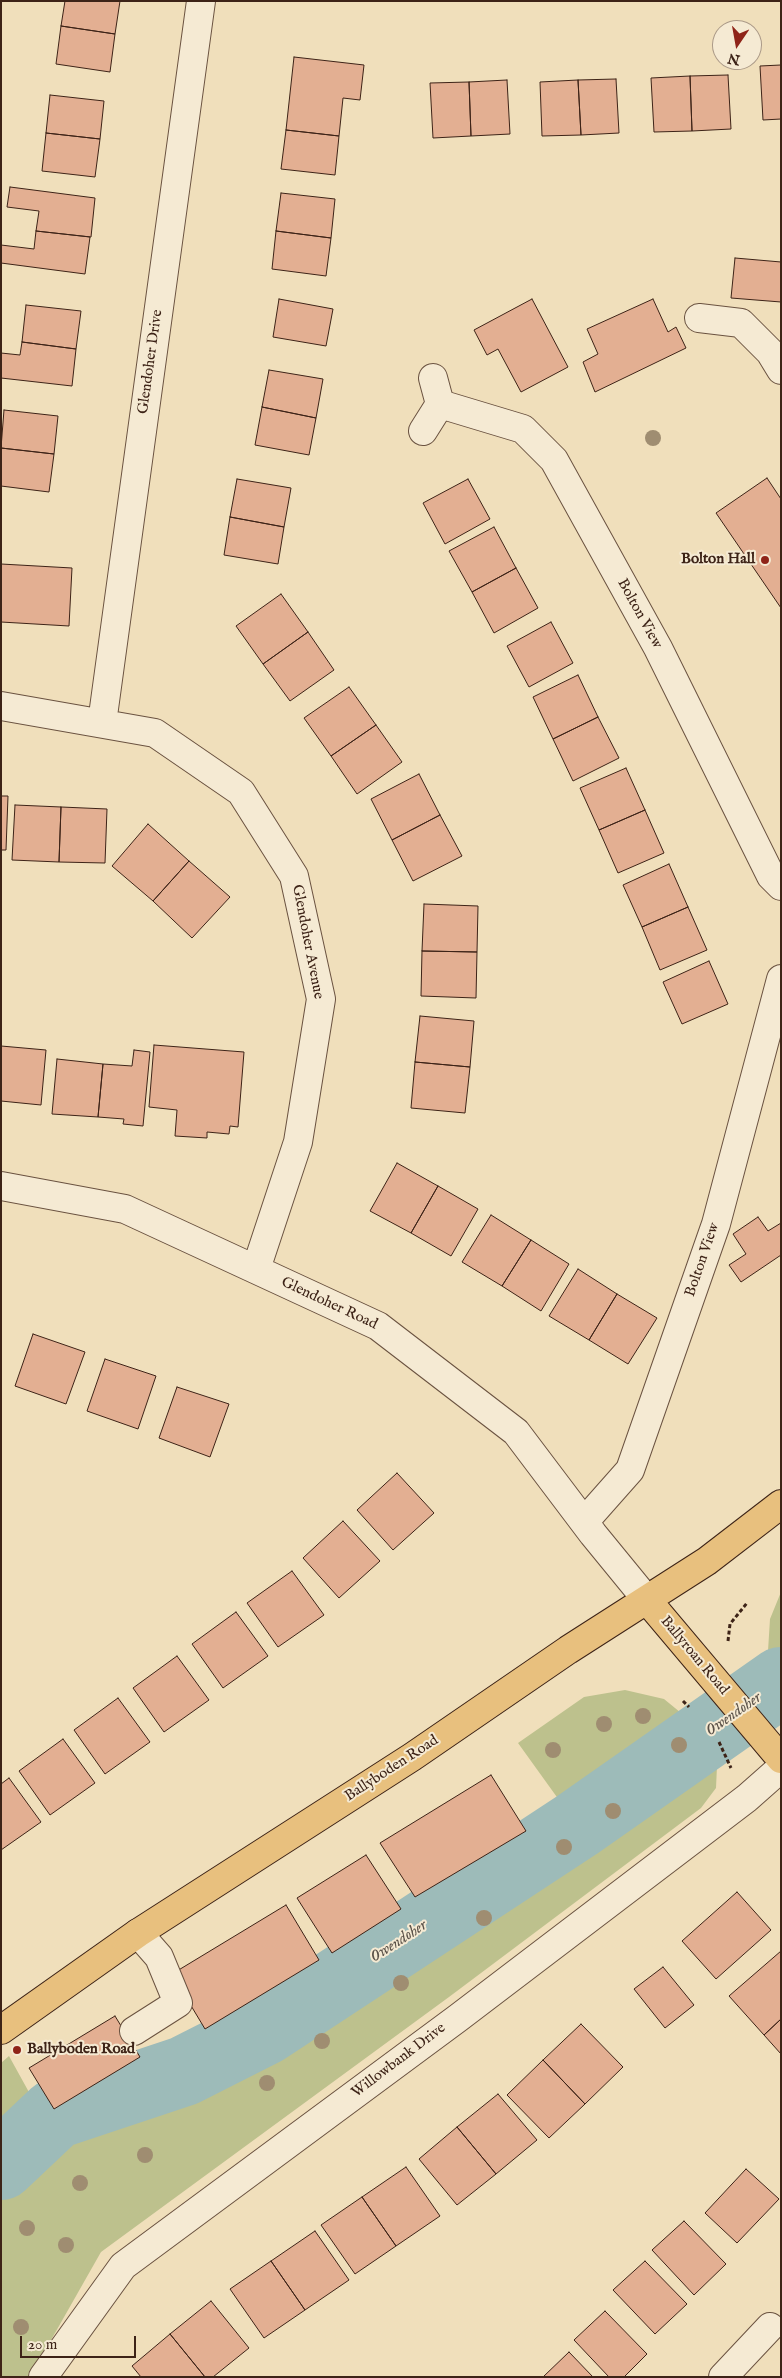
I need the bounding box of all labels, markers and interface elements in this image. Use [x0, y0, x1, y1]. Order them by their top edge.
north arrow [712, 20, 762, 70]
text: N [726, 49, 742, 69]
street label: Glendoher Drive [135, 309, 167, 415]
place label: Bolton Hall [681, 551, 755, 569]
marker: Bolton Hall [759, 554, 771, 566]
street label: Bolton View [612, 576, 666, 652]
street label: Glendoher Avenue [287, 883, 327, 1001]
street label: Bolton View [682, 1221, 724, 1299]
street label: Glendoher Road [278, 1274, 380, 1334]
street label: Ballyroan Road [656, 1613, 732, 1699]
water label: Owendoher [702, 1689, 766, 1741]
street label: Ballyboden Road [342, 1732, 442, 1806]
water label: Owendoher [367, 1917, 431, 1967]
street label: Willowbank Drive [348, 2020, 450, 2102]
place label: Ballyboden Road [27, 2041, 135, 2059]
marker: Ballyboden Road [11, 2044, 23, 2056]
scale bar [22, 2326, 139, 2358]
text: 20 m [28, 2335, 57, 2354]

